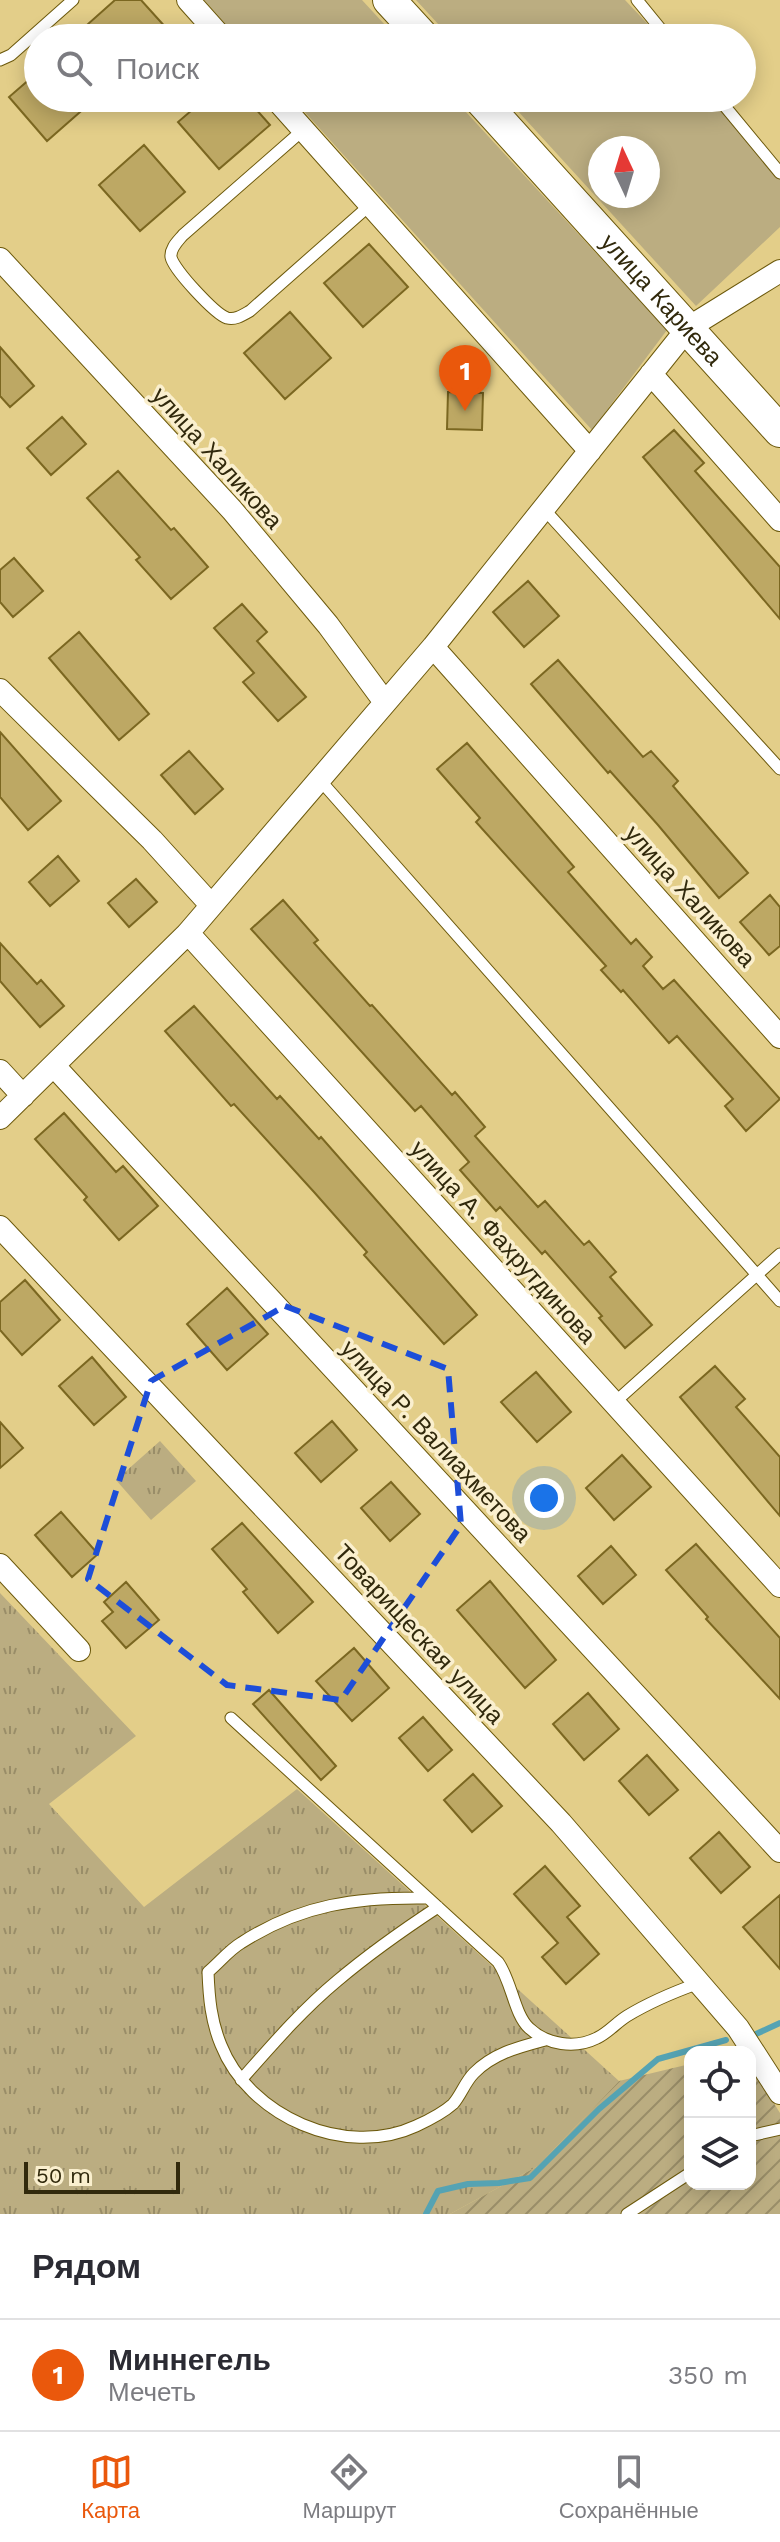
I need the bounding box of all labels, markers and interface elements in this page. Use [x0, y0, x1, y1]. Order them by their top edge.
search box [24, 24, 756, 112]
icon: search [52, 46, 96, 90]
text: Поиск [116, 51, 199, 86]
north arrow [588, 136, 660, 208]
street label: улица Кариева [595, 228, 728, 372]
pin: 1 [439, 345, 491, 411]
street label: улица Халикова [146, 381, 288, 535]
street label: улица Халикова [619, 819, 761, 973]
street label: улица А. Фахрутдинова [404, 1135, 602, 1350]
street label: улица Р. Валиахметова [335, 1334, 537, 1548]
your location [524, 1478, 564, 1518]
street label: Товарищеская улица [329, 1538, 510, 1730]
map controls [684, 2046, 756, 2190]
button: locate [684, 2046, 756, 2118]
button: layers [684, 2118, 756, 2190]
scale bar [24, 2158, 180, 2194]
text: 50 m [36, 2163, 91, 2188]
text: Рядом [32, 2246, 141, 2286]
text: Миннегель [108, 2342, 271, 2377]
text: 1 [52, 2360, 64, 2390]
text: 350 m [668, 2360, 748, 2390]
text: Мечеть [108, 2377, 196, 2407]
tab: Карта [81, 2450, 140, 2524]
tab: Маршрут [303, 2450, 396, 2524]
tab: Сохранённые [559, 2450, 699, 2524]

